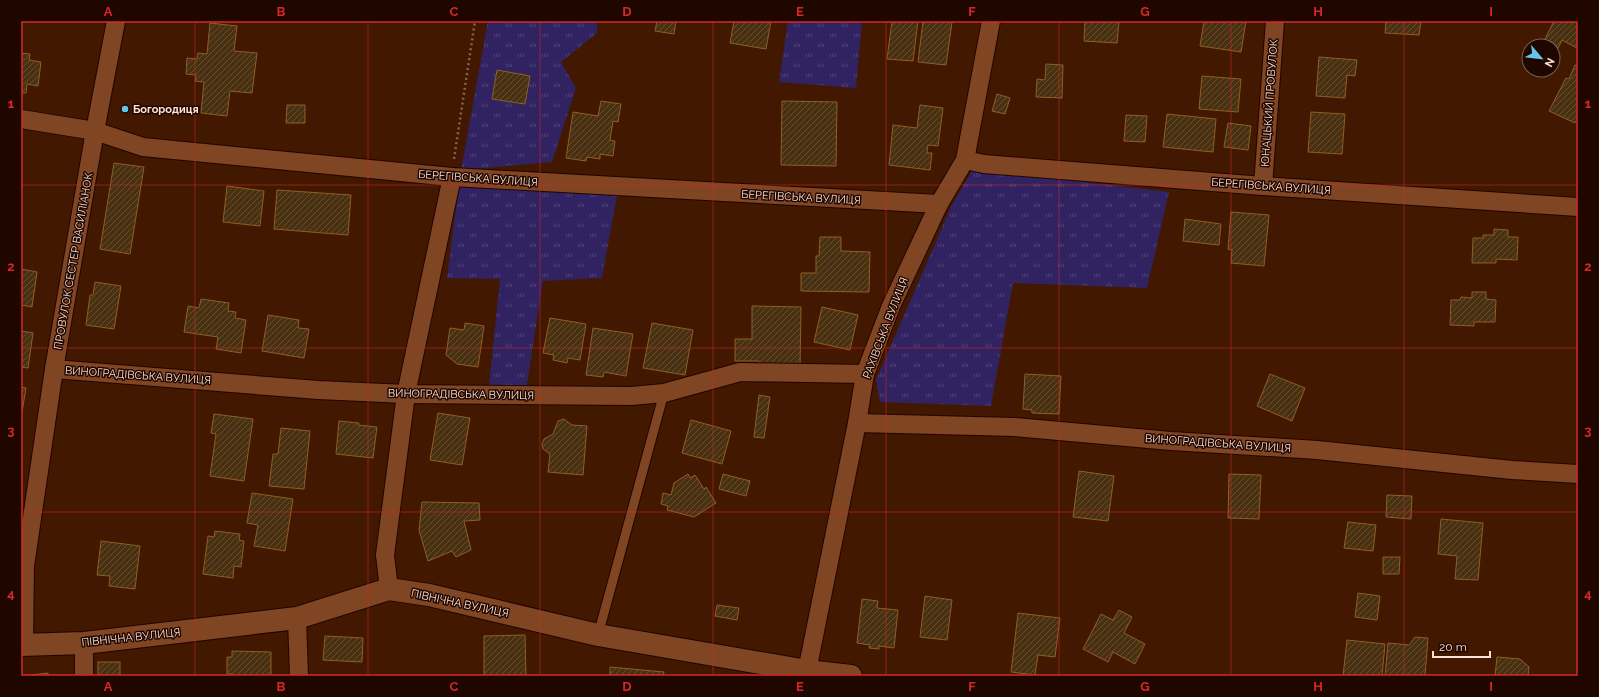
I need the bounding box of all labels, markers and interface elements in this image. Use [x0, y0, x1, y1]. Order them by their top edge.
text: A [104, 4, 113, 19]
text: B [277, 4, 286, 19]
text: C [450, 4, 459, 19]
text: D [622, 4, 632, 19]
text: E [796, 4, 804, 19]
text: F [968, 4, 976, 19]
text: G [1140, 4, 1150, 19]
text: H [1313, 4, 1323, 19]
text: I [1489, 4, 1493, 19]
north arrow [1521, 38, 1561, 78]
street label: ЮНАЦЬКИЙ ПРОВУЛОК [1259, 39, 1280, 167]
text: N [1542, 56, 1557, 69]
text: 1 [8, 96, 15, 111]
text: 1 [1585, 96, 1592, 111]
place label: Богородиця [133, 103, 199, 116]
marker: Богородиця [120, 104, 130, 114]
street label: БЕРЕГІВСЬКА ВУЛИЦЯ [418, 168, 538, 189]
street label: ПРОВУЛОК СЕСТЕР ВАСИЛІАНОК [52, 172, 95, 351]
street label: БЕРЕГІВСЬКА ВУЛИЦЯ [1211, 176, 1331, 197]
street label: БЕРЕГІВСЬКА ВУЛИЦЯ [741, 188, 861, 207]
text: 2 [7, 259, 15, 274]
text: 2 [1584, 259, 1592, 274]
street label: РАХІВСЬКА ВУЛИЦЯ [860, 276, 911, 381]
street label: ВИНОГРАДІВСЬКА ВУЛИЦЯ [64, 364, 211, 387]
street label: ВИНОГРАДІВСЬКА ВУЛИЦЯ [388, 387, 534, 402]
text: 3 [7, 423, 15, 438]
text: 3 [1584, 423, 1592, 438]
street label: ВИНОГРАДІВСЬКА ВУЛИЦЯ [1144, 432, 1291, 455]
text: 4 [7, 586, 15, 601]
text: 4 [1584, 586, 1592, 601]
street label: ПІВНІЧНА ВУЛИЦЯ [410, 587, 510, 620]
street label: ПІВНІЧНА ВУЛИЦЯ [81, 626, 181, 649]
scale bar [1433, 633, 1490, 659]
text: 20 m [1439, 640, 1467, 654]
text: A [104, 679, 113, 694]
text: B [277, 679, 286, 694]
text: C [450, 679, 459, 694]
text: D [622, 679, 632, 694]
text: E [796, 679, 804, 694]
text: F [968, 679, 976, 694]
text: G [1140, 679, 1150, 694]
text: H [1313, 679, 1323, 694]
text: I [1489, 679, 1493, 694]

